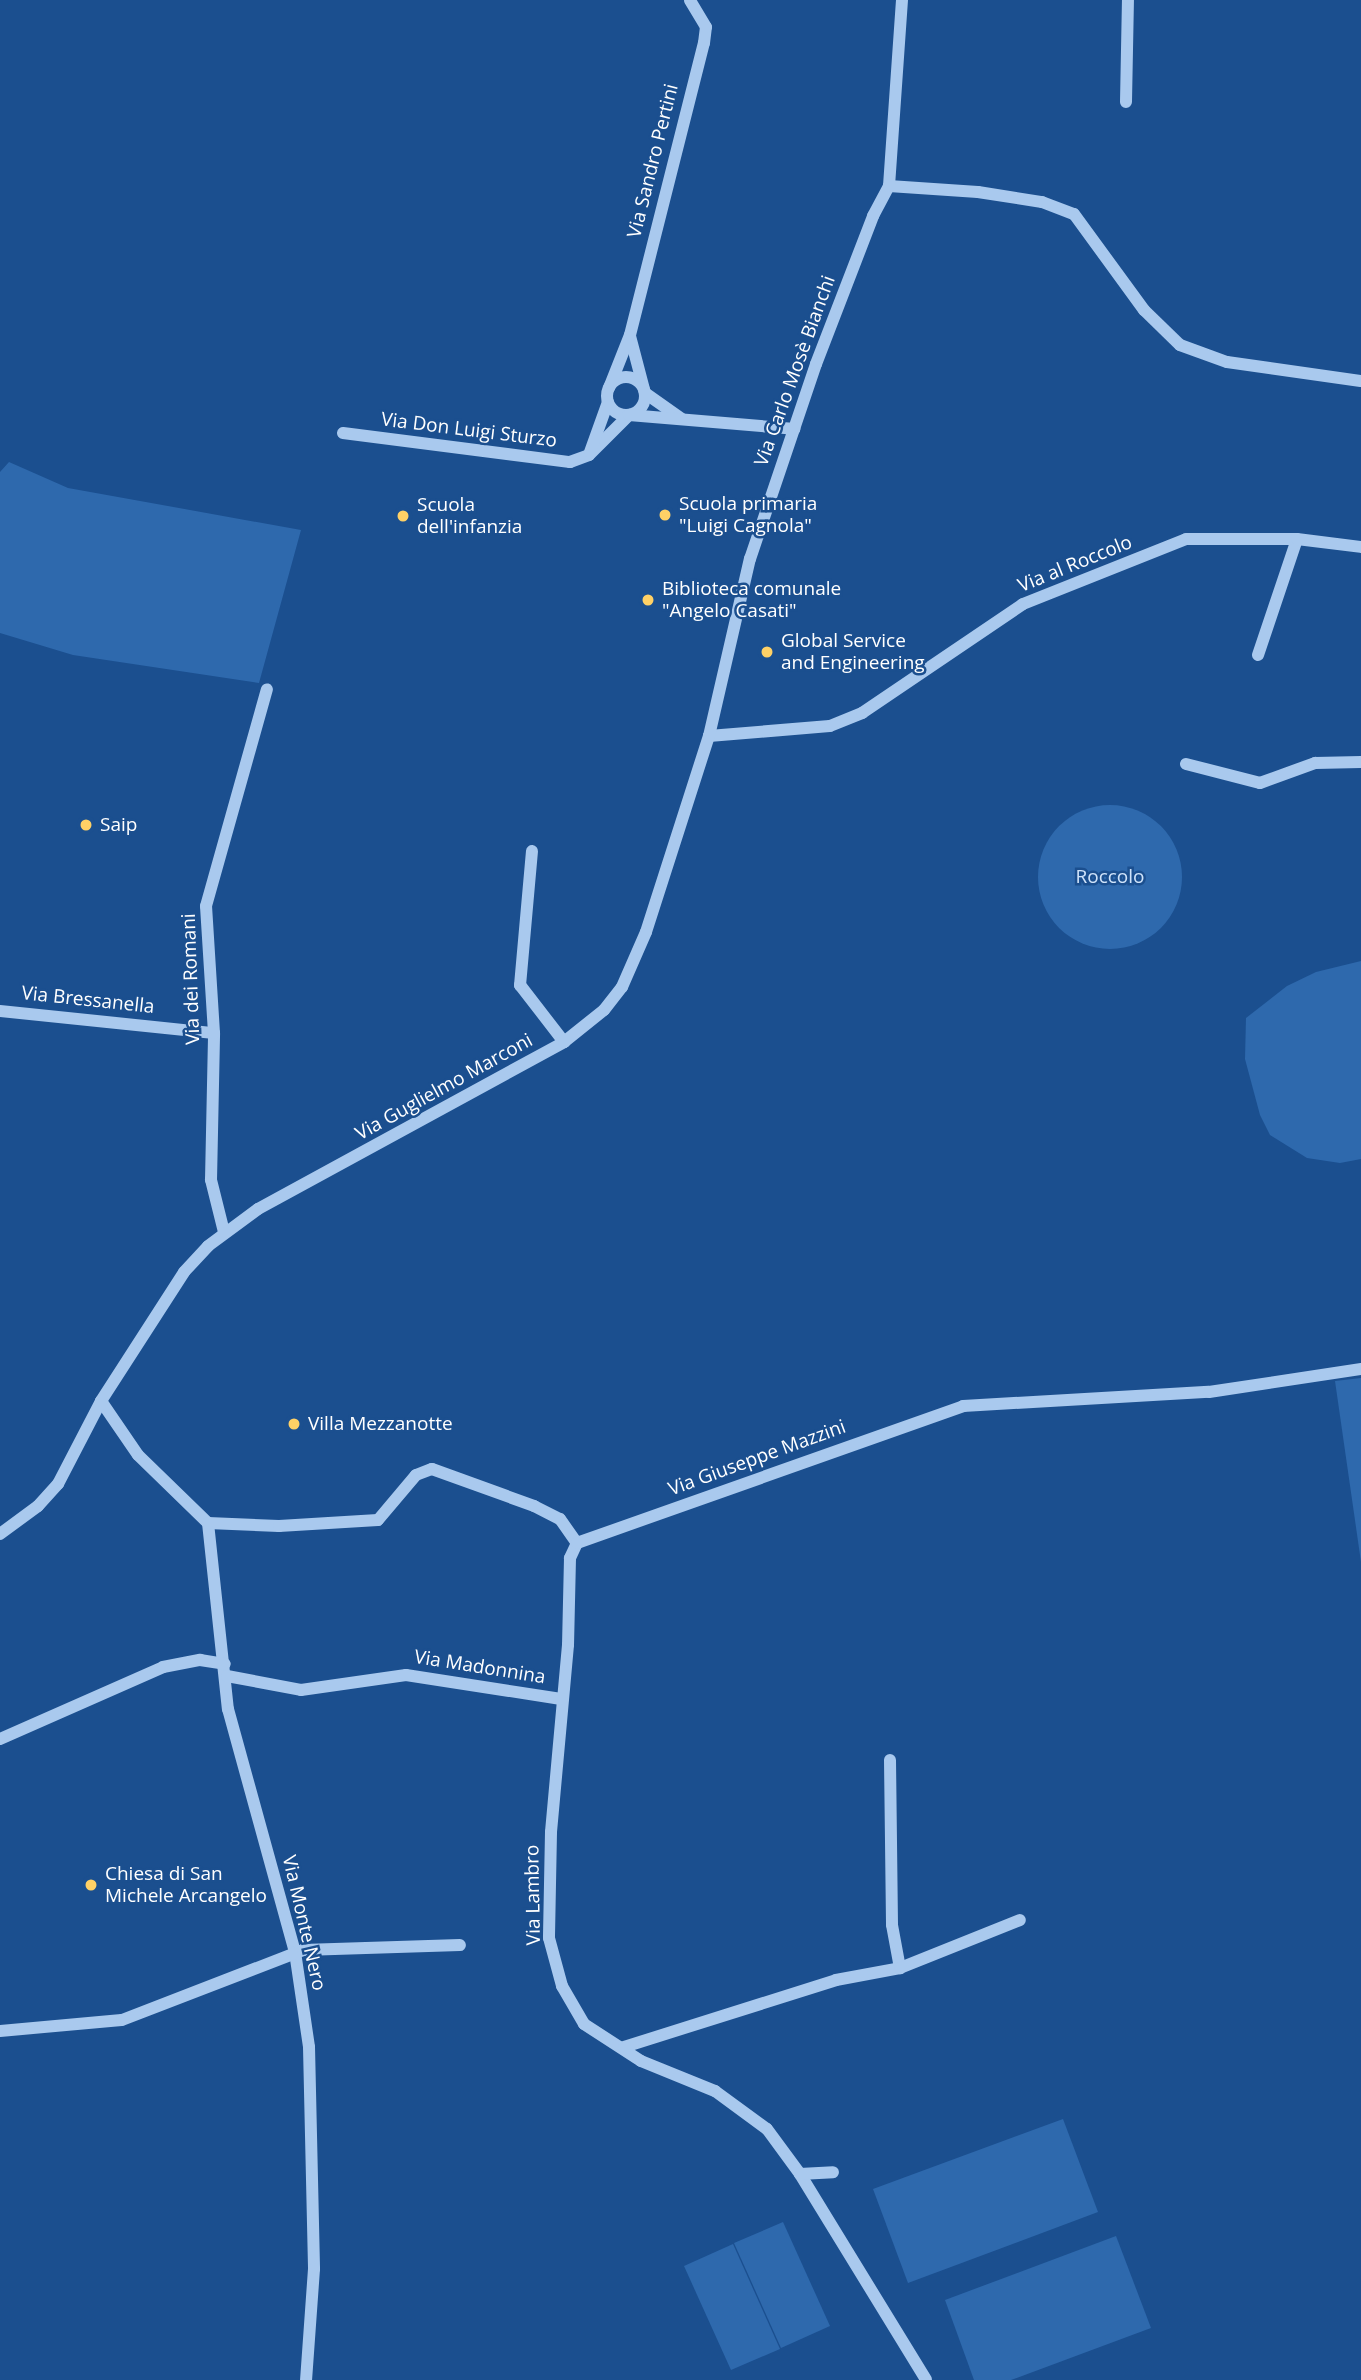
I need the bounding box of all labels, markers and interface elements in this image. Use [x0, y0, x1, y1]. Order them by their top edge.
street label: Via Sandro Pertini [623, 82, 683, 240]
street label: Via Carlo Mosè Bianchi [750, 273, 840, 469]
street label: Via Don Luigi Sturzo [380, 408, 558, 452]
place label: Scuola primaria "Luigi Cagnola" [679, 493, 817, 537]
place label: Scuola dell'infanzia [417, 494, 522, 538]
marker: Scuola primaria "Luigi Cagnola" [657, 507, 673, 523]
marker: Scuola dell'infanzia [395, 508, 411, 524]
street label: Via al Roccolo [1015, 531, 1135, 597]
place label: Biblioteca comunale "Angelo Casati" [662, 578, 841, 622]
marker: Biblioteca comunale "Angelo Casati" [640, 592, 656, 608]
place label: Global Service and Engineering [781, 630, 925, 674]
marker: Global Service and Engineering [759, 644, 775, 660]
place label: Saip [100, 814, 137, 836]
marker: Saip [78, 817, 94, 833]
park label: Roccolo [1075, 866, 1145, 888]
street label: Via dei Romani [177, 913, 205, 1045]
street label: Via Bressanella [20, 982, 156, 1018]
street label: Via Guglielmo Marconi [352, 1029, 536, 1145]
place label: Villa Mezzanotte [308, 1413, 453, 1435]
street label: Via Giuseppe Mazzini [665, 1415, 849, 1501]
marker: Villa Mezzanotte [286, 1416, 302, 1432]
street label: Via Madonnina [413, 1645, 547, 1689]
street label: Via Lambro [521, 1845, 545, 1945]
street label: Via Monte Nero [277, 1853, 331, 1993]
place label: Chiesa di San Michele Arcangelo [105, 1863, 267, 1907]
marker: Chiesa di San Michele Arcangelo [83, 1877, 99, 1893]

